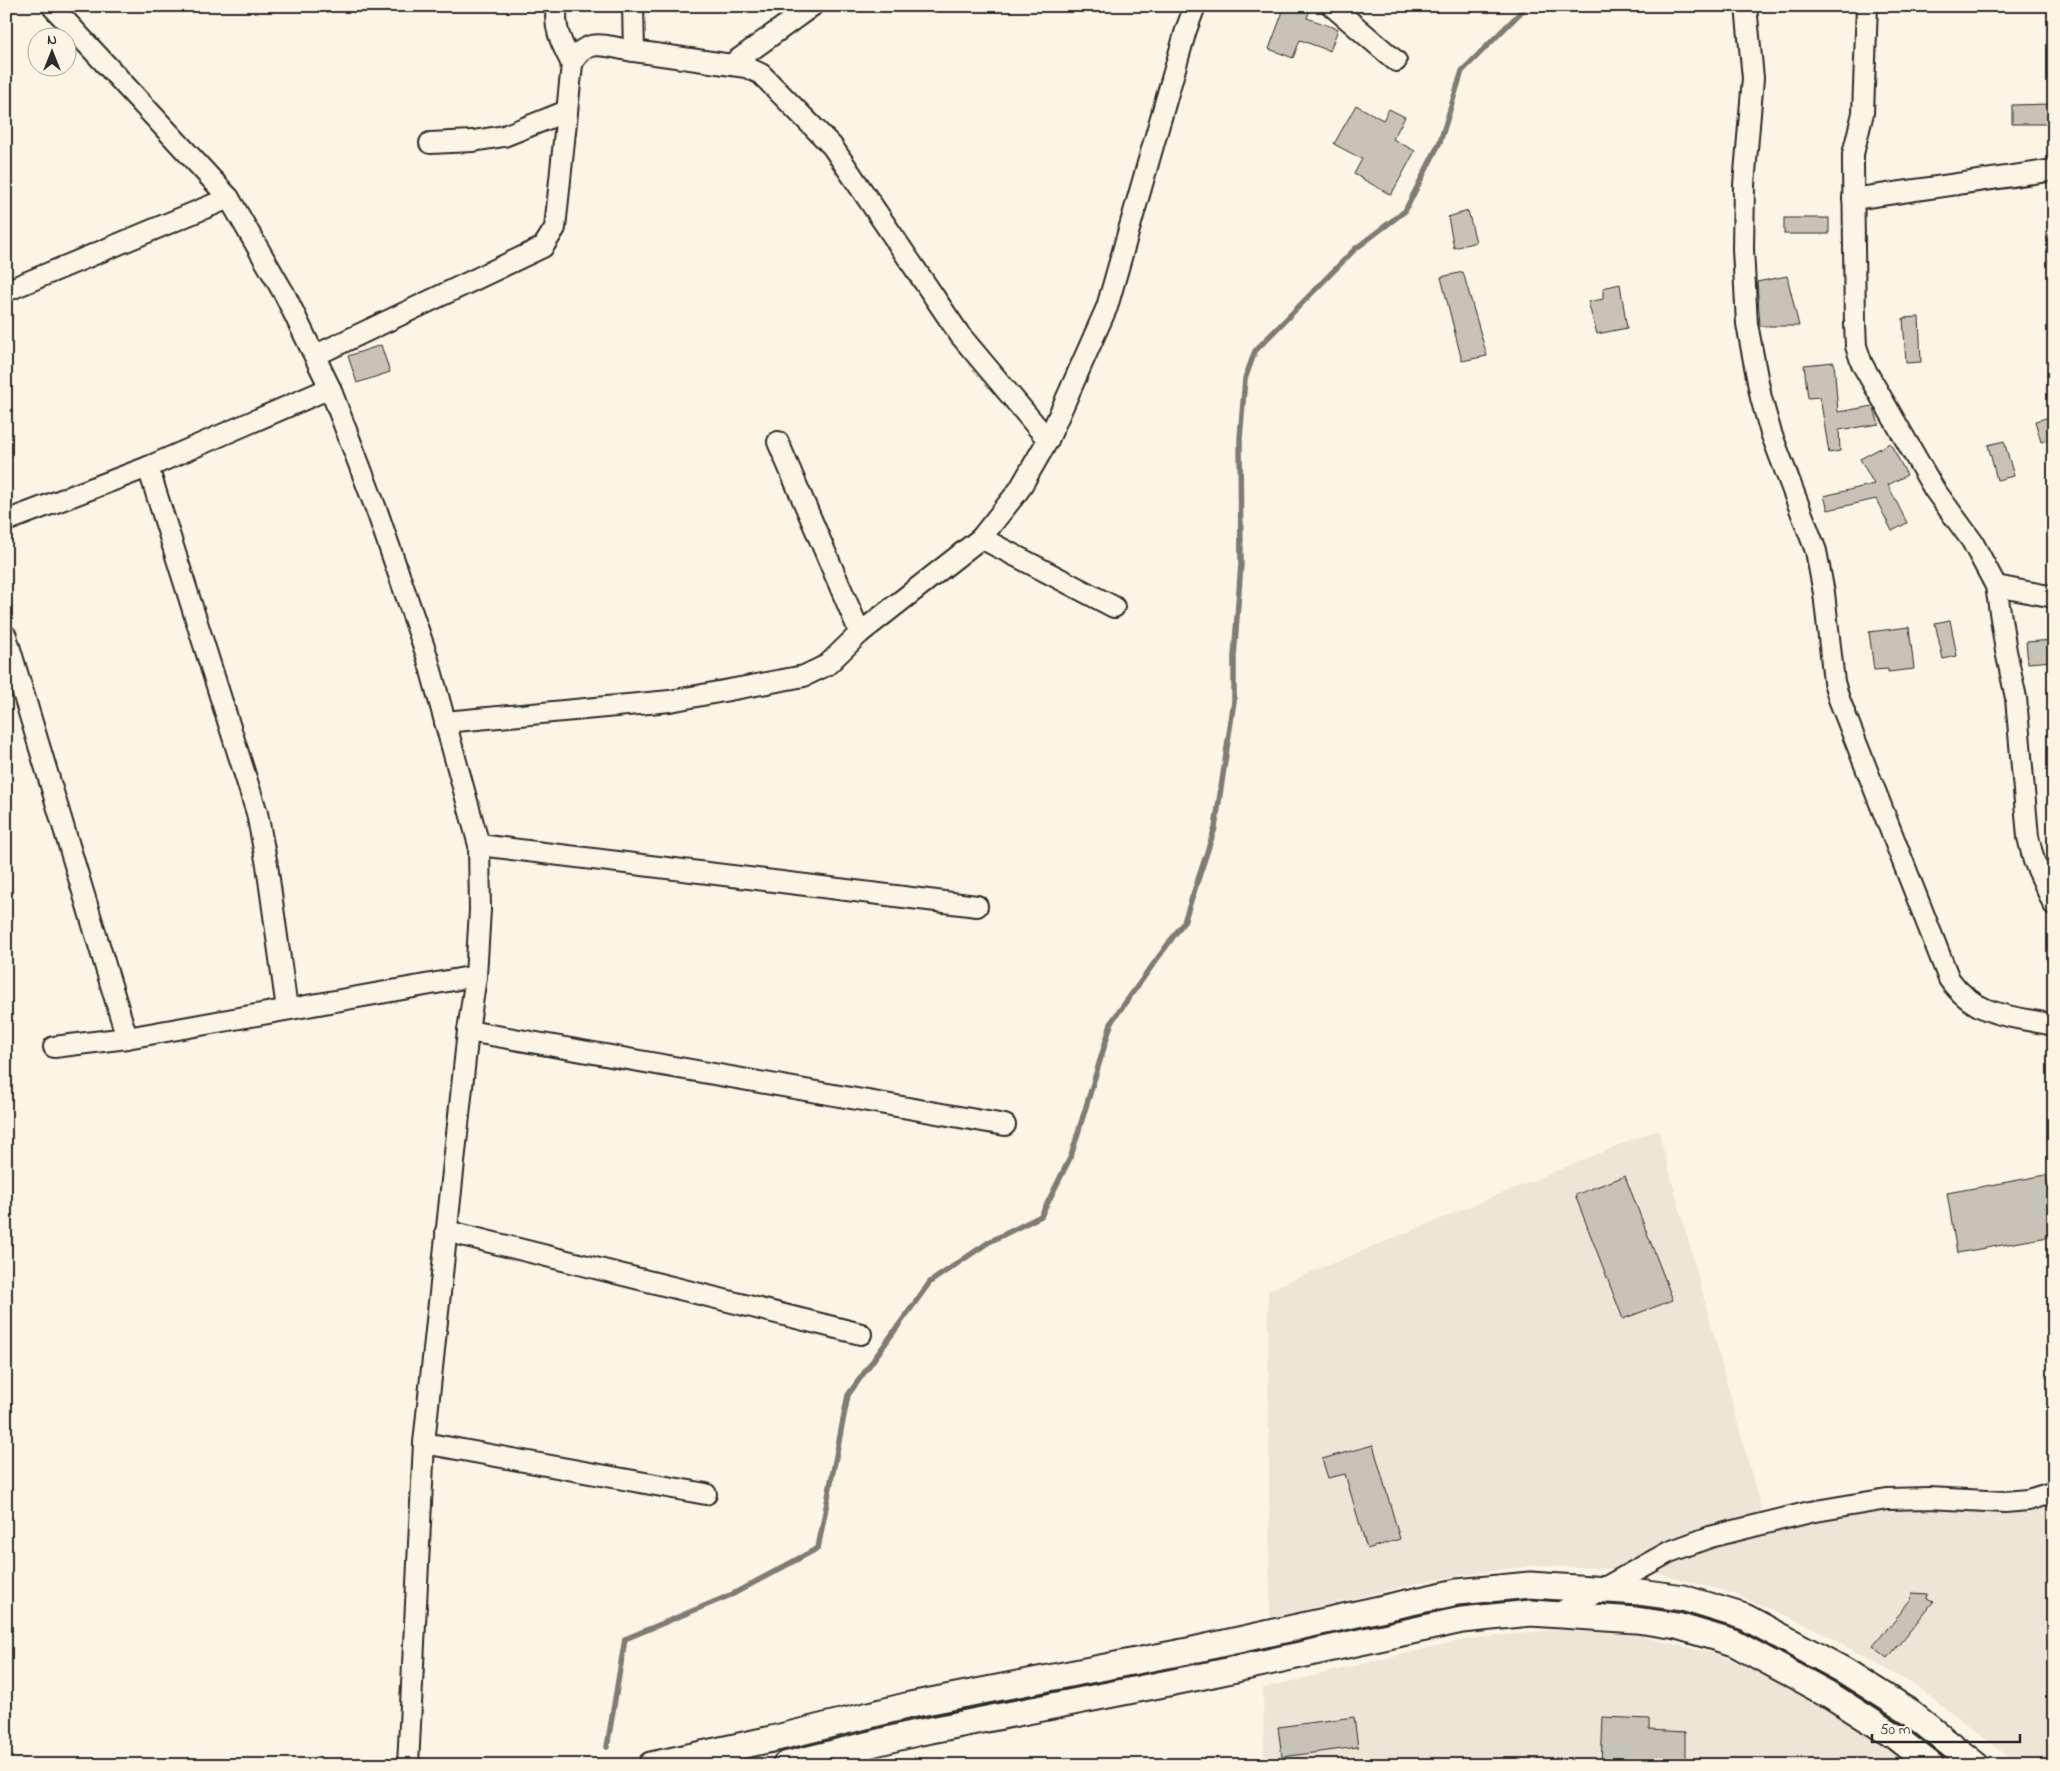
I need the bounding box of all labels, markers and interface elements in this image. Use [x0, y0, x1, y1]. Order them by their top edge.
north arrow [28, 28, 78, 78]
text: N [47, 30, 57, 51]
scale bar [1872, 1711, 2020, 1743]
text: 50 m [1880, 1719, 1911, 1741]

